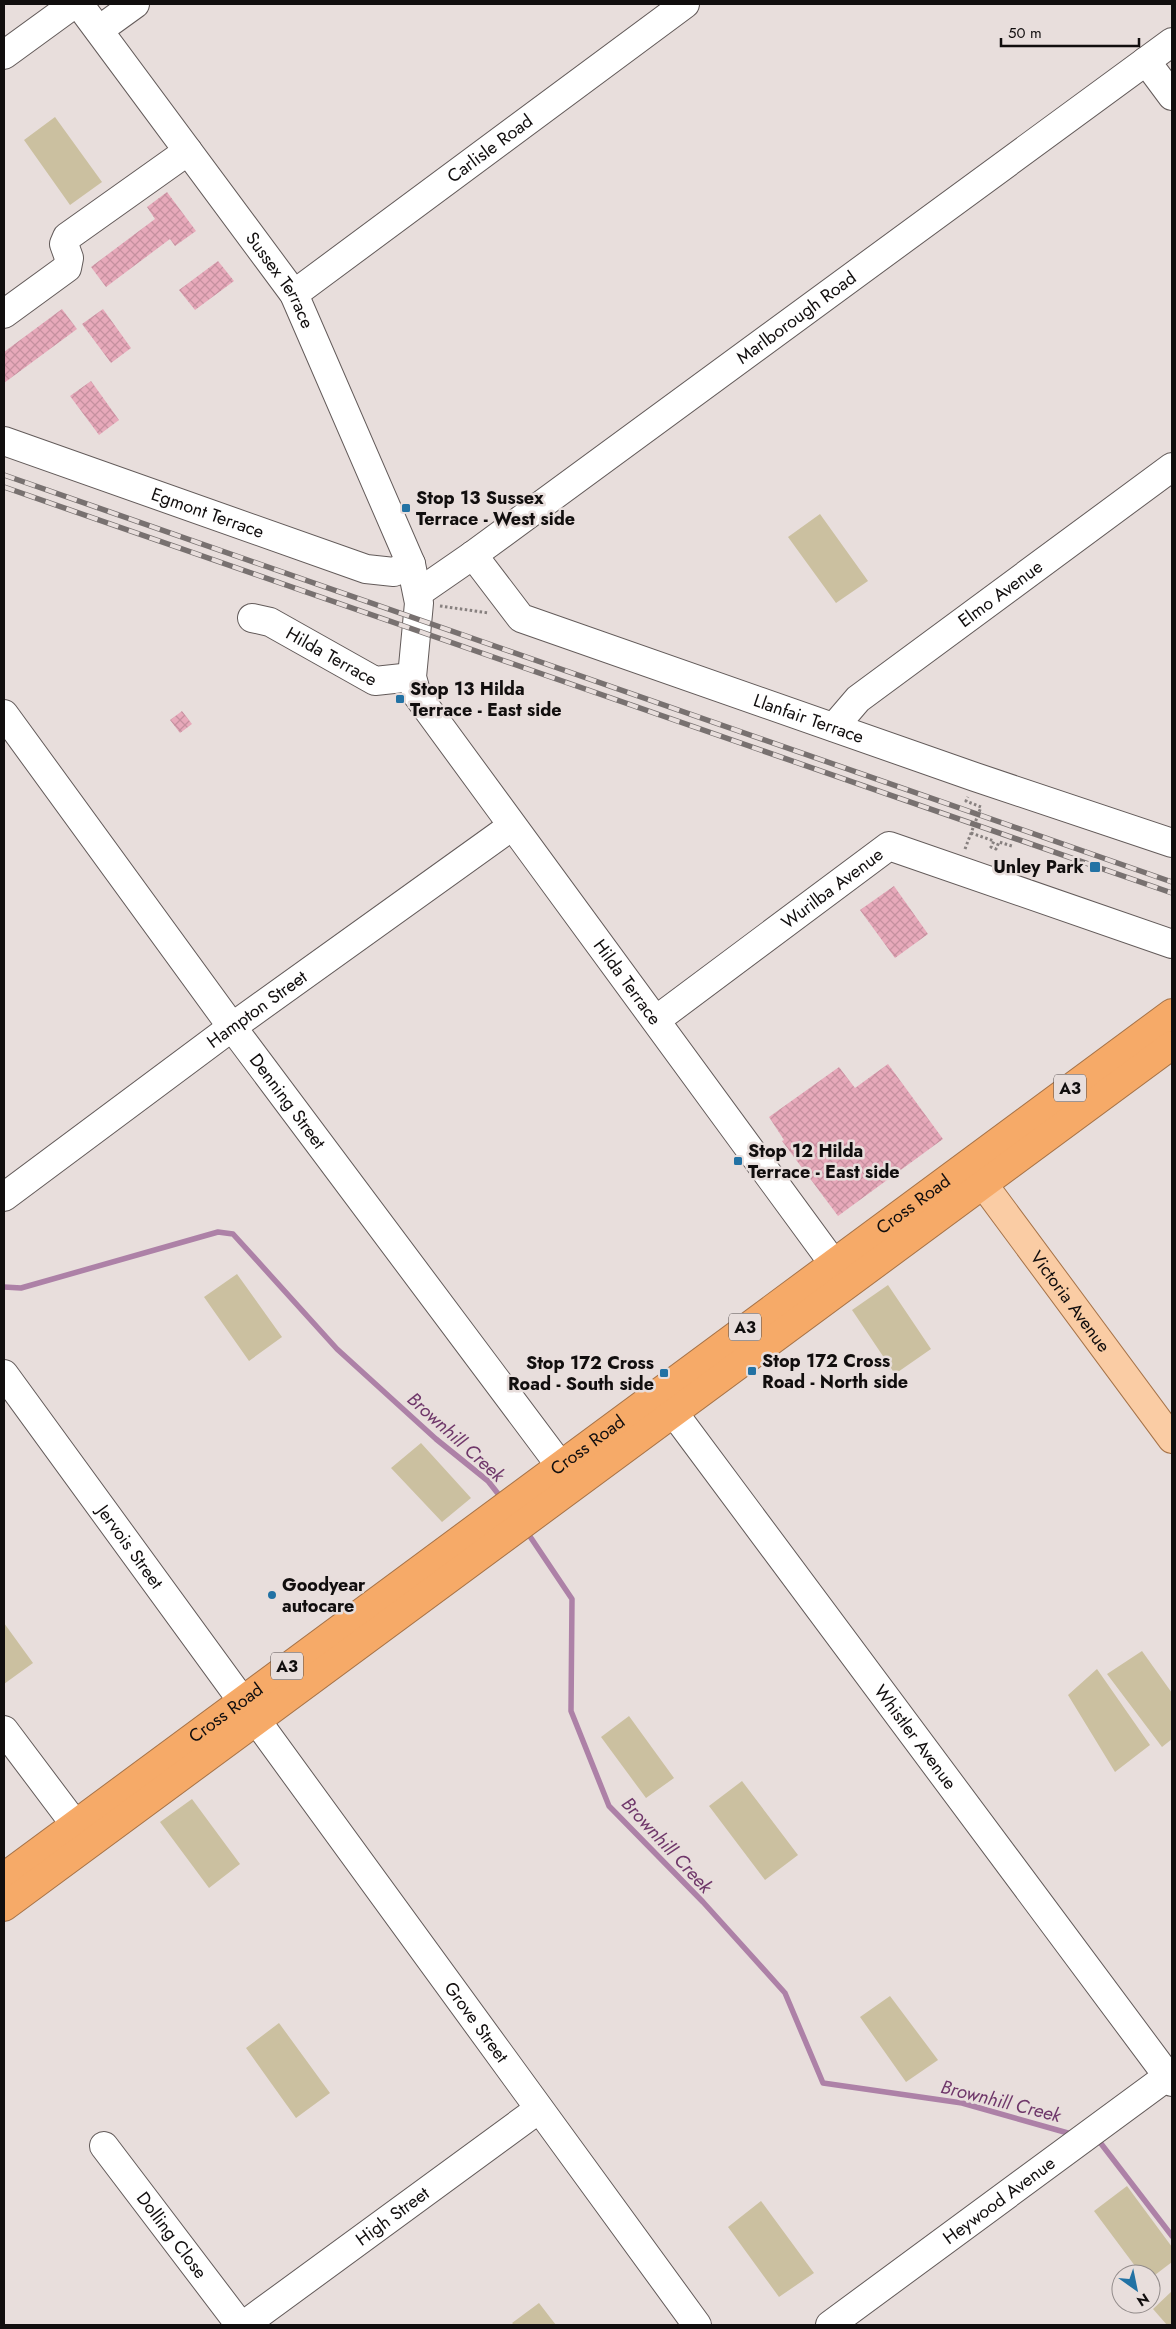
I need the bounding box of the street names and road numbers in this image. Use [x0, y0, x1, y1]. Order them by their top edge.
street label: Carlisle Road [442, 108, 538, 189]
street label: Sussex Terrace [239, 227, 320, 332]
street label: Marlborough Road [731, 265, 862, 370]
street label: Egmont Terrace [148, 481, 268, 545]
street label: Elmo Avenue [953, 554, 1048, 634]
street label: Hilda Terrace [281, 621, 382, 693]
street label: Llanfair Terrace [750, 687, 867, 750]
street label: Wurilba Avenue [776, 842, 889, 935]
street label: Hilda Terrace [587, 934, 668, 1030]
street label: Hampton Street [202, 964, 313, 1054]
street label: Denning Street [243, 1048, 332, 1155]
road number: A3 [1054, 1074, 1086, 1102]
street label: Cross Road [871, 1168, 956, 1241]
street label: Victoria Avenue [1024, 1245, 1116, 1358]
road number: A3 [729, 1314, 761, 1340]
street label: Cross Road [545, 1409, 630, 1482]
street label: Jervois Street [89, 1498, 170, 1595]
road number: A3 [271, 1652, 303, 1680]
street label: Cross Road [183, 1677, 269, 1749]
street label: Whistler Avenue [868, 1679, 963, 1795]
street label: Grove Street [438, 1976, 515, 2069]
street label: Heywood Avenue [938, 2150, 1061, 2251]
street label: High Street [350, 2180, 435, 2252]
street label: Dolling Close [130, 2186, 213, 2284]

